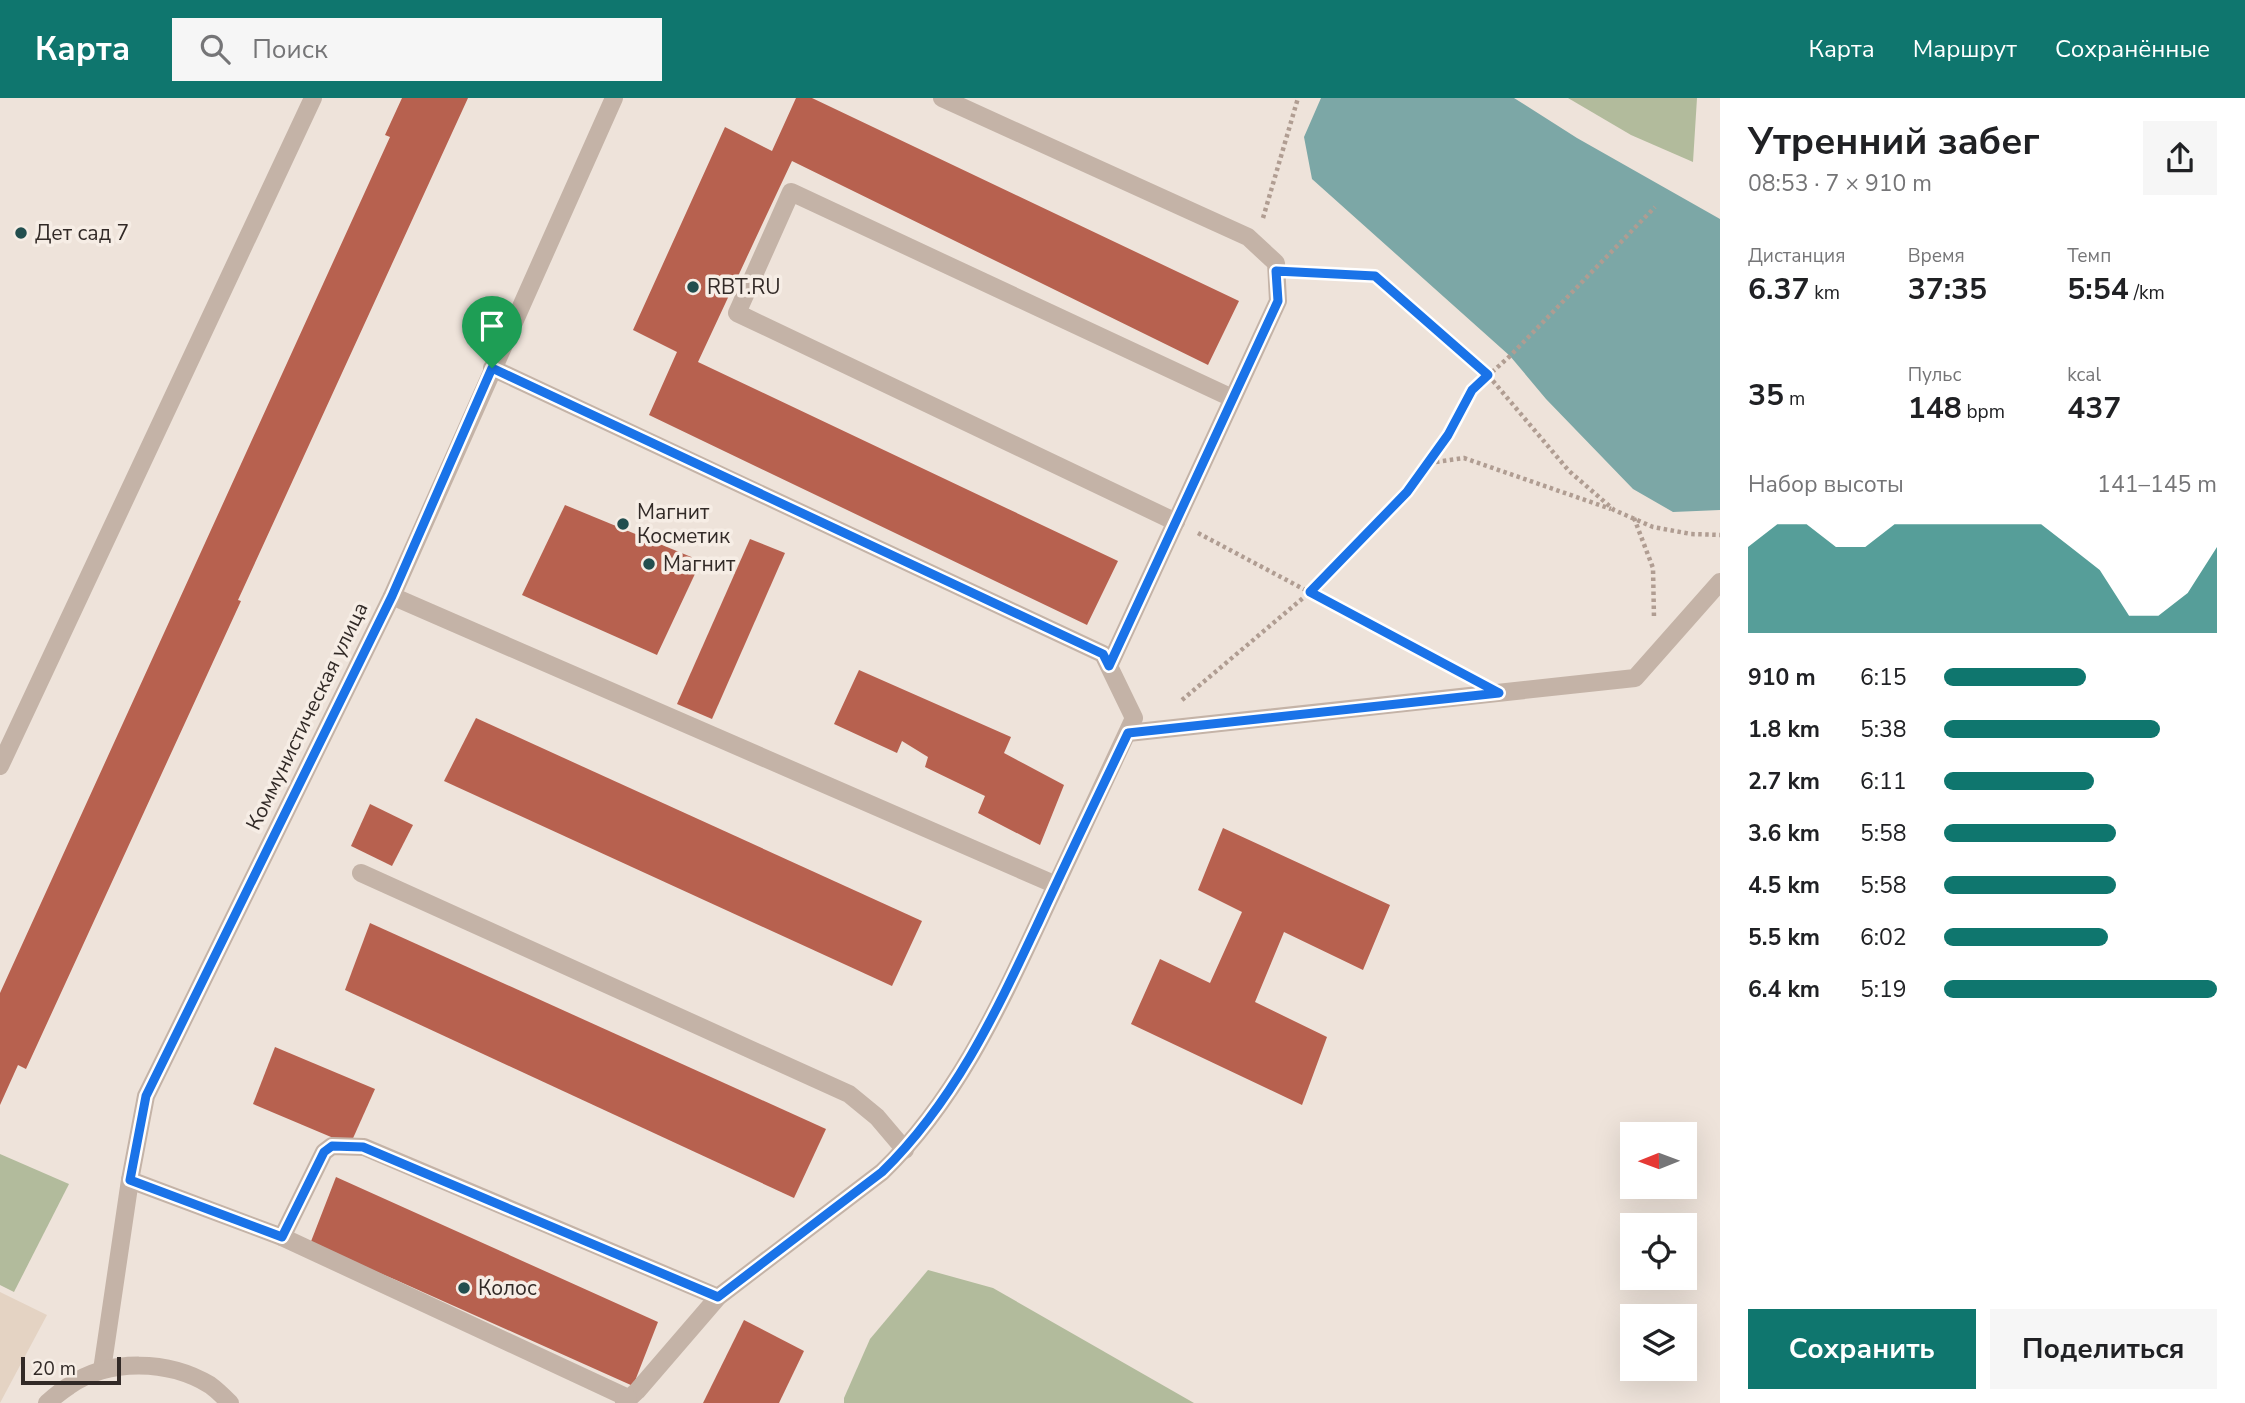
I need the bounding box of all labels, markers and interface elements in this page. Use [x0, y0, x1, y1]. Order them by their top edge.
search box [172, 18, 662, 81]
text: Карта [35, 27, 130, 72]
icon: search [196, 30, 234, 68]
text: Поиск [252, 32, 328, 67]
text: Карта [1809, 33, 1875, 65]
text: Маршрут [1913, 33, 2017, 65]
text: Сохранённые [2055, 33, 2210, 65]
text: Утренний забег [1748, 116, 2040, 167]
button: share [2143, 121, 2217, 195]
text: 08:53 · 7 × 910 m [1748, 168, 1932, 199]
place label: Дет сад 7 [35, 219, 129, 247]
marker: Дет сад 7 [13, 225, 29, 241]
text: Дистанция [1748, 243, 1845, 269]
text: Время [1908, 243, 1965, 269]
text: Темп [2067, 243, 2111, 269]
text: 6.37 [1748, 269, 1809, 310]
text: 37:35 [1908, 269, 1987, 310]
text: 5:54 [2067, 269, 2129, 310]
place label: RBT.RU [707, 273, 781, 301]
marker: RBT.RU [685, 279, 701, 295]
text: km [1809, 280, 1840, 306]
text: /km [2129, 280, 2165, 306]
pin [462, 296, 522, 368]
icon: arrive [473, 307, 511, 345]
text: Пульс [1908, 362, 1962, 388]
text: kcal [2067, 362, 2101, 388]
text: 35 [1748, 375, 1784, 416]
text: m [1784, 386, 1805, 412]
text: 148 [1908, 388, 1962, 429]
text: 437 [2067, 388, 2121, 429]
text: bpm [1962, 399, 2005, 425]
text: Набор высоты [1748, 469, 1904, 500]
text: 141–145 m [2097, 469, 2217, 500]
place label: Магнит Косметик [637, 498, 731, 550]
marker: Магнит Косметик [615, 516, 631, 532]
place label: Магнит [663, 550, 736, 578]
marker: Магнит [641, 556, 657, 572]
street label: Коммунистическая улица [239, 597, 375, 835]
text: 910 m [1748, 662, 1816, 693]
text: 6:15 [1860, 662, 1907, 693]
text: 1.8 km [1748, 714, 1820, 745]
text: 5:38 [1860, 714, 1907, 745]
text: 2.7 km [1748, 766, 1820, 797]
text: 6:11 [1860, 766, 1907, 797]
text: 3.6 km [1748, 818, 1820, 849]
text: 5:58 [1860, 818, 1907, 849]
text: 4.5 km [1748, 870, 1820, 901]
text: 5:58 [1860, 870, 1907, 901]
text: 5.5 km [1748, 922, 1820, 953]
text: 6:02 [1860, 922, 1907, 953]
text: 6.4 km [1748, 974, 1820, 1005]
text: 5:19 [1860, 974, 1907, 1005]
north arrow [1620, 1122, 1698, 1199]
map controls [1620, 1122, 1697, 1381]
button: locate [1620, 1213, 1697, 1290]
place label: Колос [478, 1274, 537, 1302]
marker: Колос [456, 1280, 472, 1296]
button: layers [1620, 1304, 1697, 1381]
button: Сохранить [1748, 1309, 1976, 1389]
button: Поделиться [1990, 1309, 2217, 1389]
scale bar [21, 1354, 121, 1386]
text: 20 m [32, 1356, 76, 1382]

